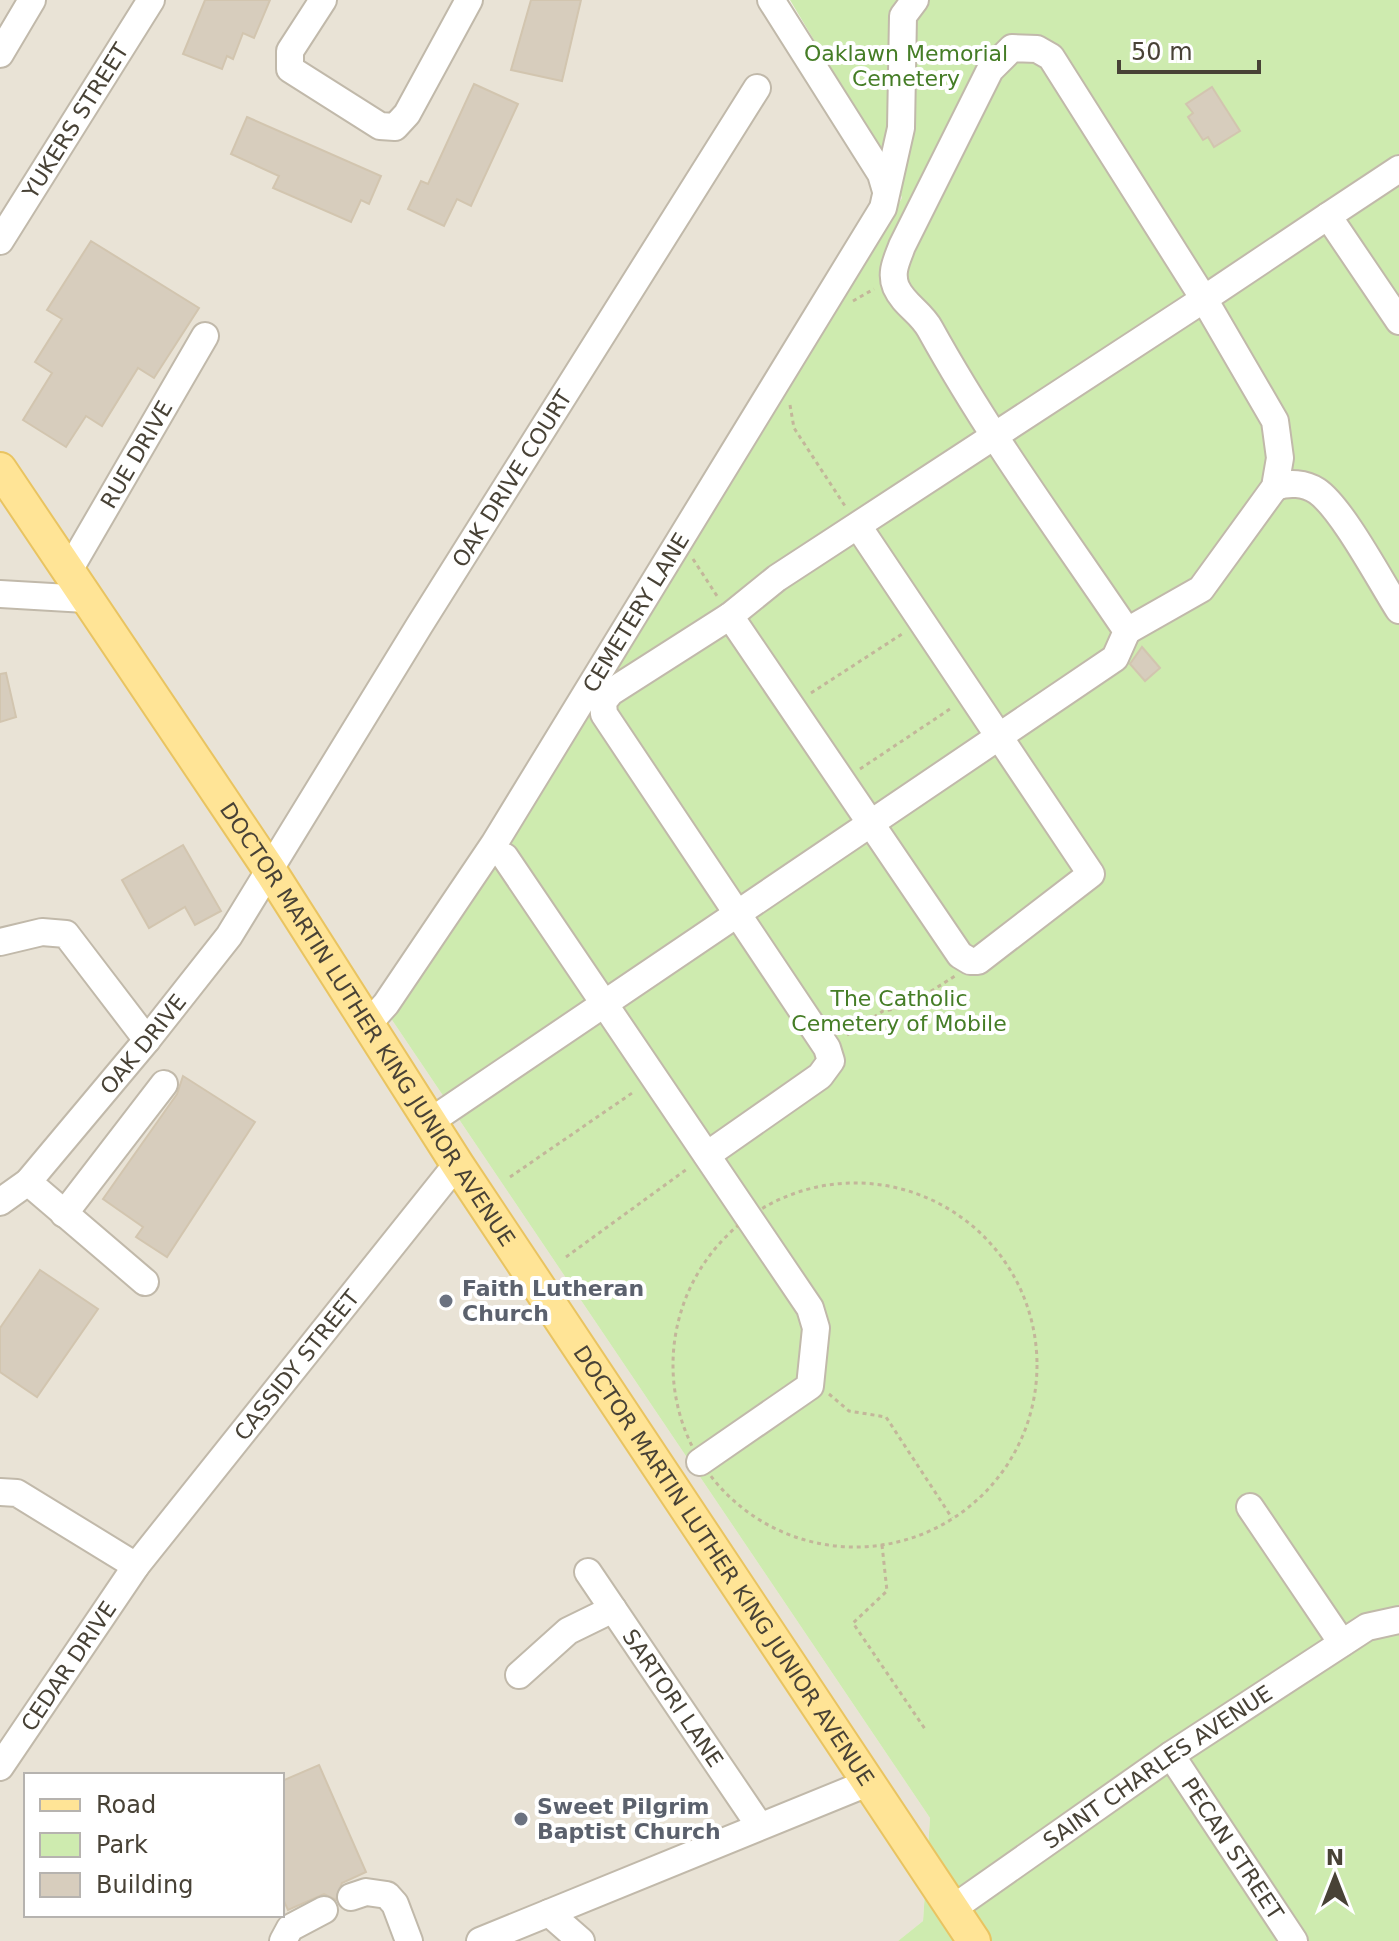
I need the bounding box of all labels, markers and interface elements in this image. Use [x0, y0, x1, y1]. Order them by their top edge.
scale bar [1119, 24, 1259, 74]
street label: YUKERS STREET [17, 38, 134, 204]
text: 50 m [1131, 38, 1193, 66]
park label: Oaklawn Memorial Cemetery [804, 41, 1008, 91]
street label: OAK DRIVE COURT [447, 385, 577, 572]
street label: RUE DRIVE [96, 396, 178, 513]
street label: CEMETERY LANE [578, 528, 694, 697]
street label: DOCTOR MARTIN LUTHER KING JUNIOR AVENUE [215, 798, 520, 1251]
park label: The Catholic Cemetery of Mobile [791, 986, 1007, 1036]
street label: OAK DRIVE [95, 989, 191, 1099]
place label: Faith Lutheran Church [462, 1276, 644, 1326]
street label: CASSIDY STREET [229, 1285, 365, 1445]
marker: Faith Lutheran Church [437, 1292, 455, 1310]
street label: DOCTOR MARTIN LUTHER KING JUNIOR AVENUE [568, 1341, 879, 1790]
street label: CEDAR DRIVE [16, 1597, 121, 1736]
street label: SARTORI LANE [617, 1625, 728, 1772]
street label: SAINT CHARLES AVENUE [1039, 1680, 1277, 1854]
legend [24, 1773, 284, 1917]
street label: PECAN STREET [1176, 1773, 1289, 1925]
text: Road [96, 1791, 156, 1819]
place label: Sweet Pilgrim Baptist Church [537, 1794, 721, 1844]
marker: Sweet Pilgrim Baptist Church [512, 1810, 530, 1828]
text: Park [96, 1831, 148, 1859]
north arrow [1295, 1837, 1375, 1917]
text: N [1326, 1845, 1344, 1870]
text: Building [96, 1871, 193, 1899]

